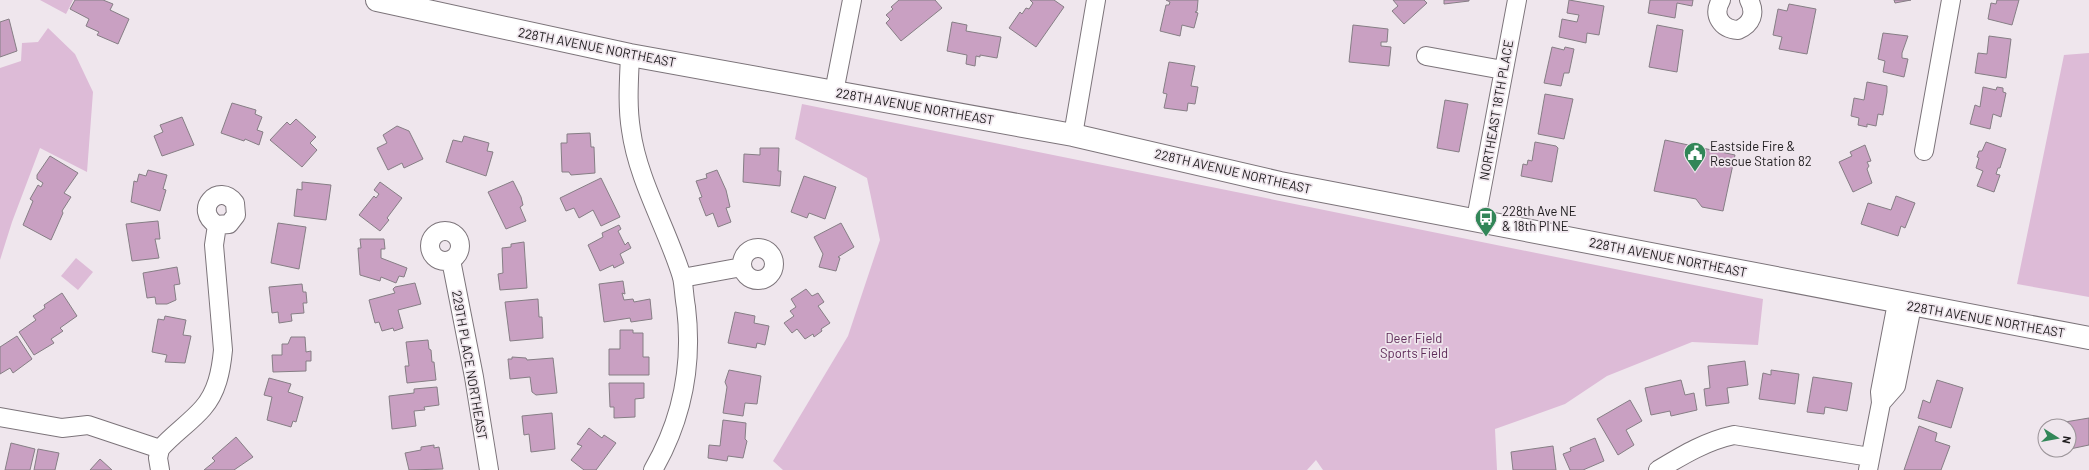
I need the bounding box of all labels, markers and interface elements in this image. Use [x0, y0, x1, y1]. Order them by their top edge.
street label: 228TH AVENUE NORTHEAST [517, 24, 677, 70]
street label: NORTHEAST 18TH PLACE [1476, 38, 1516, 181]
street label: 228TH AVENUE NORTHEAST [835, 84, 995, 128]
place label: Eastside Fire & Rescue Station 82 [1710, 138, 1812, 169]
public building icon: Eastside Fire & Rescue Station 82 [1682, 140, 1708, 173]
street label: 228TH AVENUE NORTHEAST [1153, 145, 1313, 197]
place label: 228th Ave NE & 18th Pl NE [1502, 203, 1577, 234]
bus stop icon: 228th Ave NE & 18th Pl NE [1473, 205, 1499, 238]
street label: 228TH AVENUE NORTHEAST [1588, 234, 1748, 280]
street label: 229TH PLACE NORTHEAST [449, 289, 491, 441]
street label: 228TH AVENUE NORTHEAST [1906, 297, 2066, 341]
park label: Deer Field Sports Field [1380, 330, 1448, 361]
north arrow [2037, 418, 2077, 458]
text: N [2060, 435, 2074, 445]

